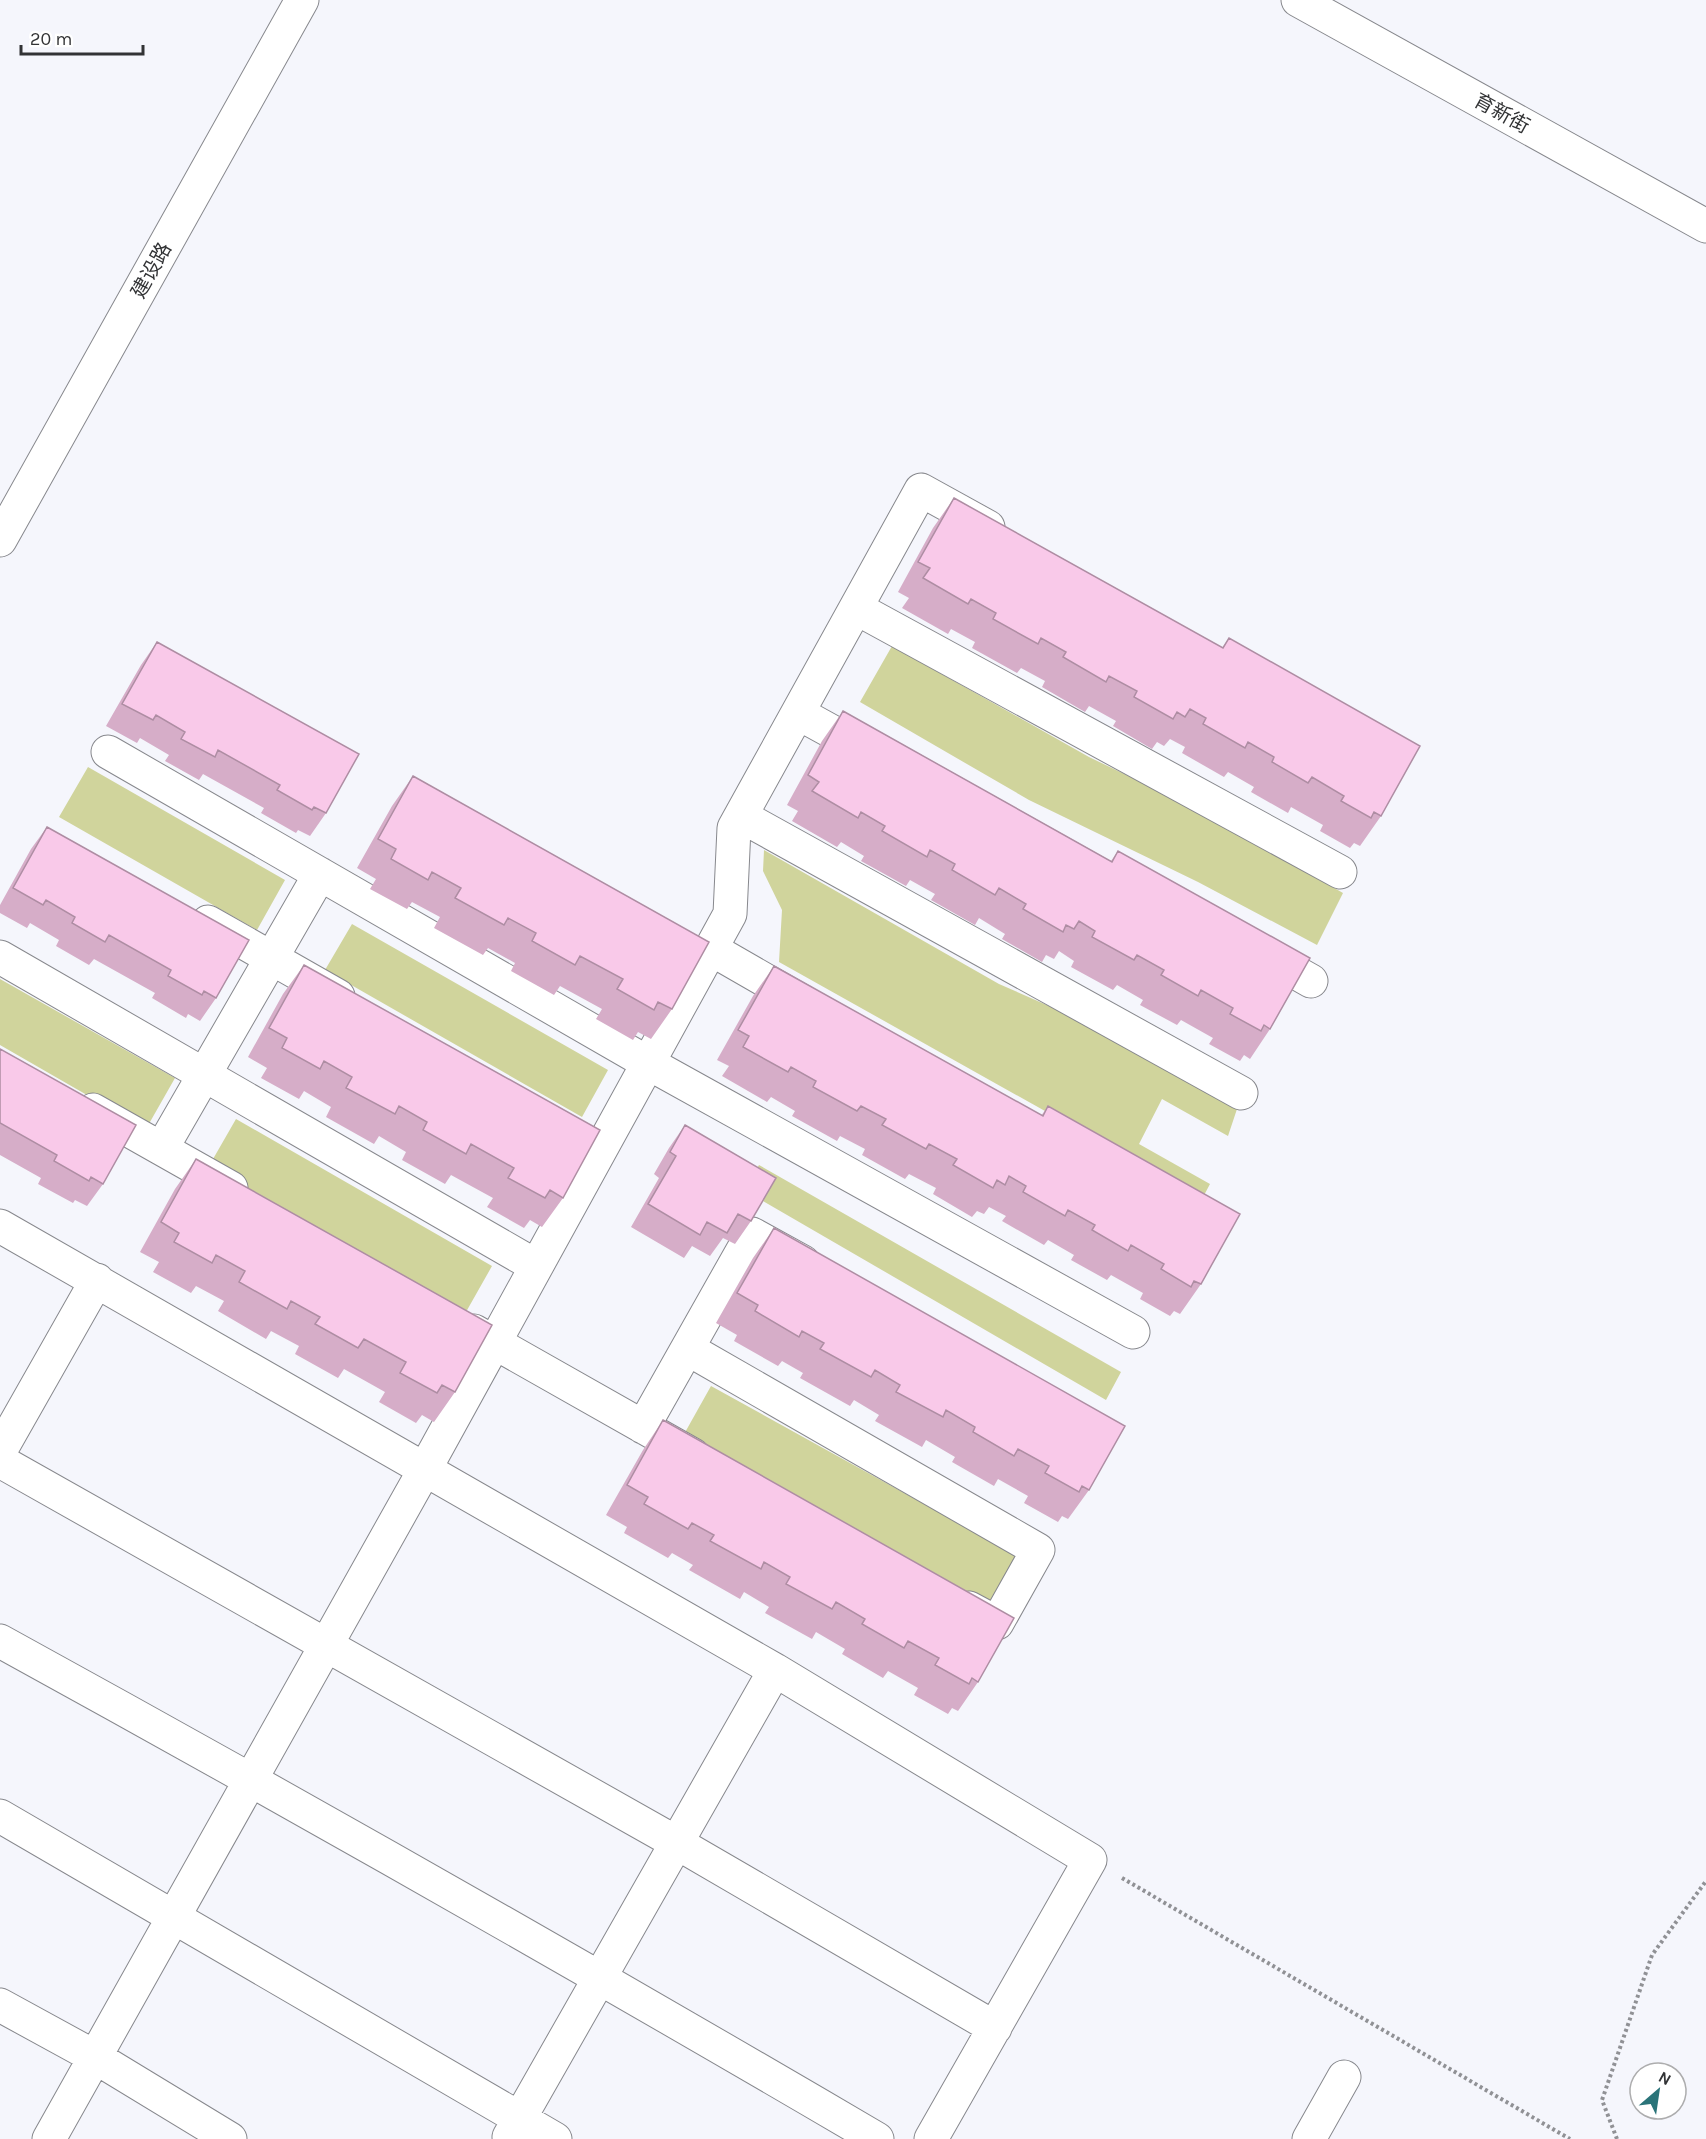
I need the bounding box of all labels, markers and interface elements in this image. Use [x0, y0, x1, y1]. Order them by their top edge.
scale bar [21, 18, 142, 56]
text: 20 m [30, 28, 72, 50]
street label: 育新街 [1470, 89, 1534, 138]
street label: 建设路 [127, 238, 176, 302]
north arrow [1628, 2061, 1688, 2121]
text: N [1655, 2067, 1675, 2089]

